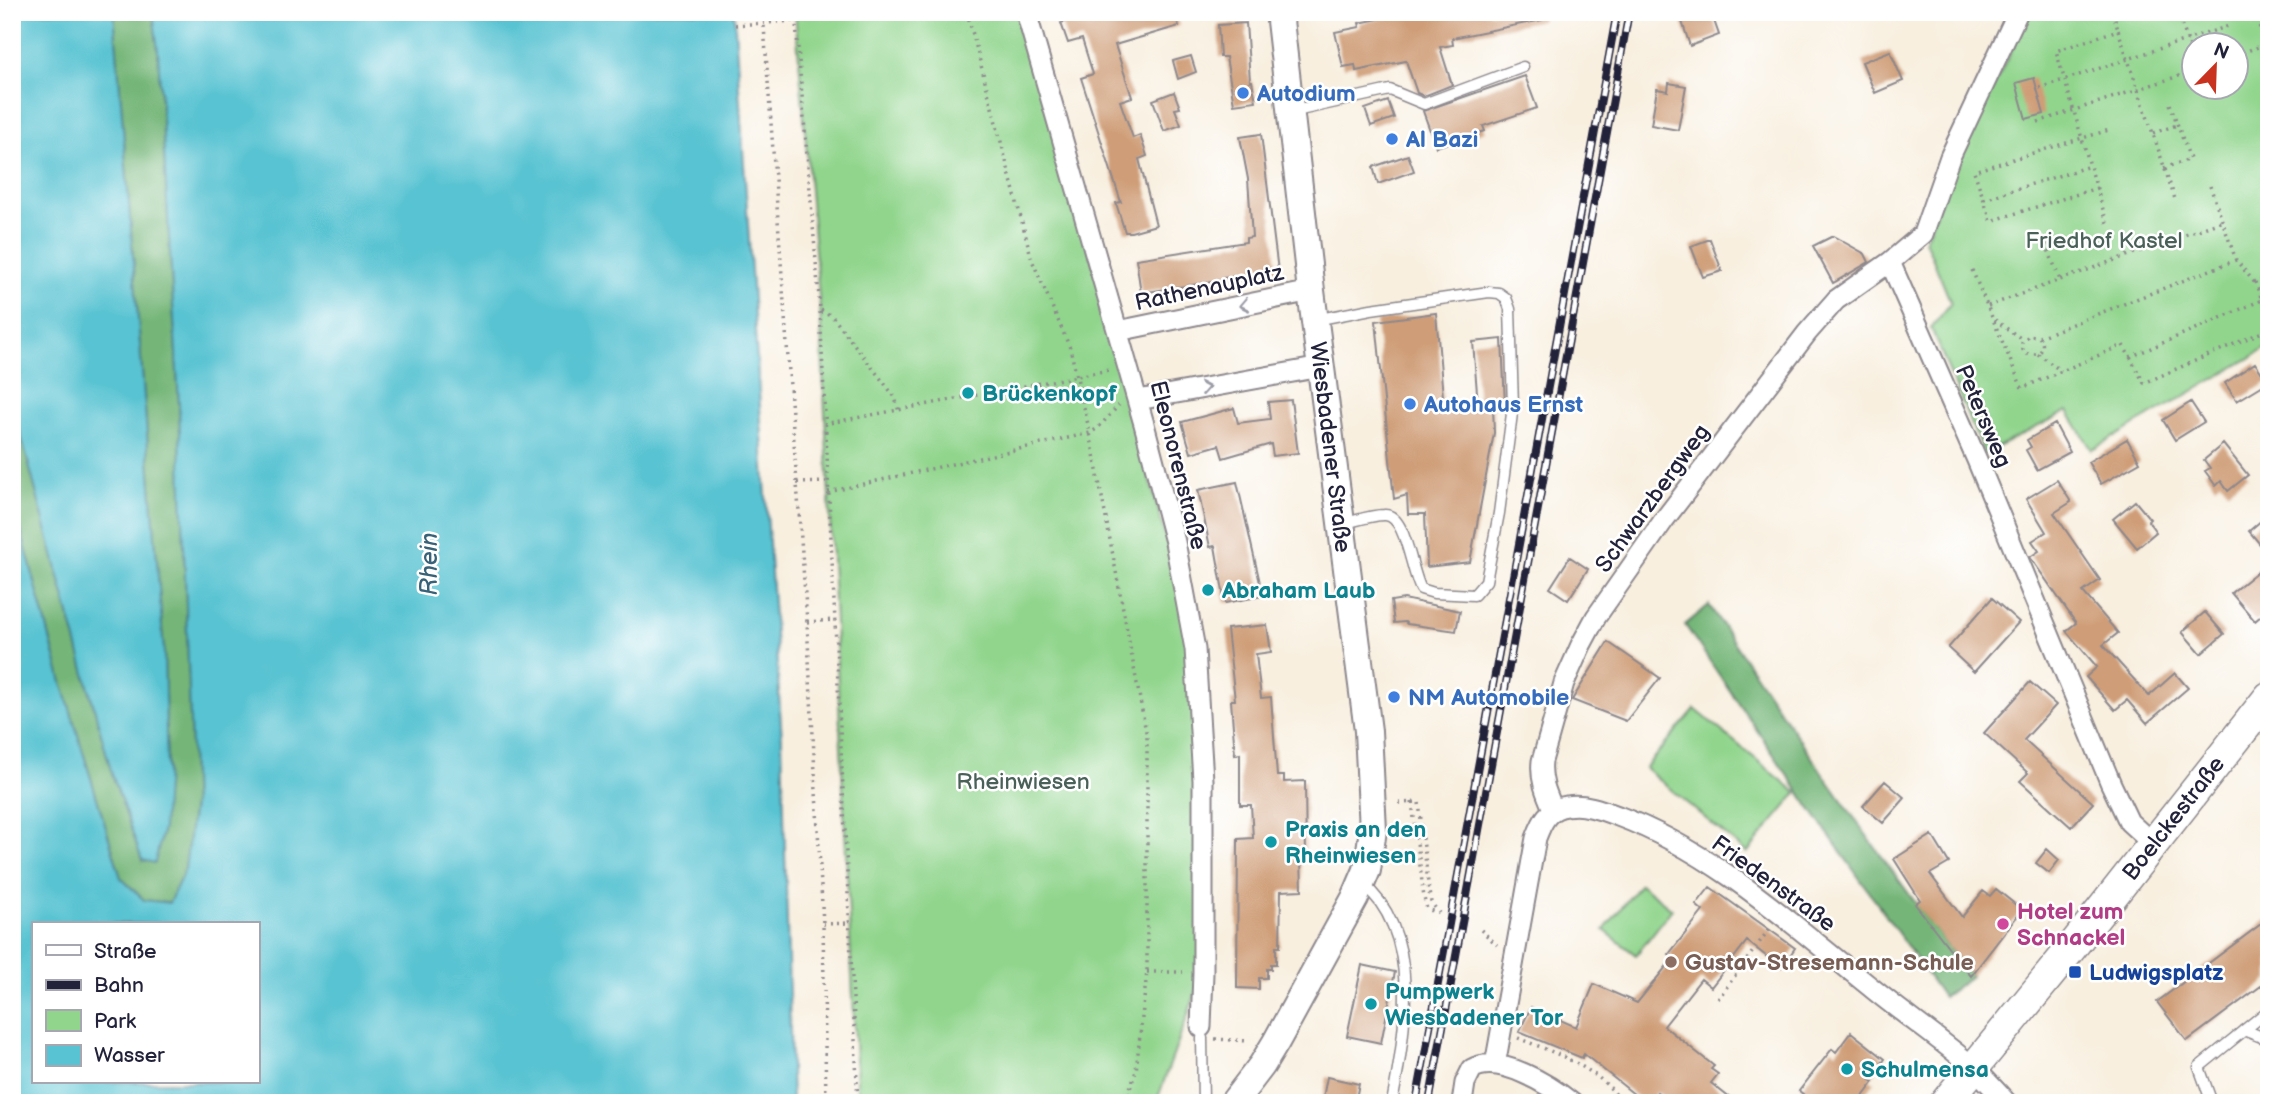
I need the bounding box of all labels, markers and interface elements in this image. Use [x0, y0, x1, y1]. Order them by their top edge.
north arrow [2180, 32, 2250, 102]
text: N [2210, 38, 2232, 65]
place label: Autodium [1256, 80, 1356, 108]
marker: Autodium [1235, 85, 1251, 101]
place label: Al Bazi [1405, 126, 1478, 154]
marker: Al Bazi [1384, 131, 1400, 147]
park label: Friedhof Kastel [2025, 227, 2183, 255]
street label: Rathenauplatz [1132, 258, 1287, 317]
one-way arrow [1238, 297, 1250, 312]
street label: Wiesbadener Straße [1303, 340, 1357, 554]
street label: Petersweg [1949, 361, 2017, 472]
street label: Eleonorenstraße [1144, 378, 1213, 553]
place label: Brückenkopf [982, 380, 1117, 408]
one-way arrow [1199, 381, 1211, 396]
marker: Brückenkopf [960, 385, 976, 401]
place label: Autohaus Ernst [1423, 391, 1584, 419]
marker: Autohaus Ernst [1402, 396, 1418, 412]
street label: Schwarzbergweg [1590, 419, 1716, 578]
water label: Rhein [415, 533, 444, 595]
place label: Abraham Laub [1221, 577, 1376, 605]
marker: Abraham Laub [1200, 582, 1216, 598]
place label: NM Automobile [1408, 684, 1569, 712]
marker: NM Automobile [1386, 689, 1402, 705]
street label: Boelckestraße [2117, 751, 2231, 886]
park label: Rheinwiesen [956, 768, 1090, 796]
place label: Praxis an den Rheinwiesen [1285, 816, 1426, 870]
street label: Friedenstraße [1706, 829, 1841, 938]
marker: Praxis an den Rheinwiesen [1263, 834, 1279, 850]
place label: Hotel zum Schnackel [2017, 898, 2125, 952]
marker: Hotel zum Schnackel [1995, 916, 2011, 932]
legend [32, 922, 259, 1084]
text: Straße [94, 939, 156, 964]
place label: Gustav-Stresemann-Schule [1685, 949, 1974, 977]
marker: Gustav-Stresemann-Schule [1663, 954, 1679, 970]
place label: Ludwigsplatz [2089, 959, 2224, 987]
marker: Ludwigsplatz [2067, 964, 2083, 980]
text: Bahn [94, 973, 144, 998]
place label: Pumpwerk Wiesbadener Tor [1385, 978, 1564, 1032]
marker: Pumpwerk Wiesbadener Tor [1363, 996, 1379, 1012]
text: Park [94, 1009, 137, 1034]
text: Wasser [94, 1043, 165, 1068]
place label: Schulmensa [1861, 1056, 1989, 1084]
marker: Schulmensa [1839, 1061, 1855, 1077]

